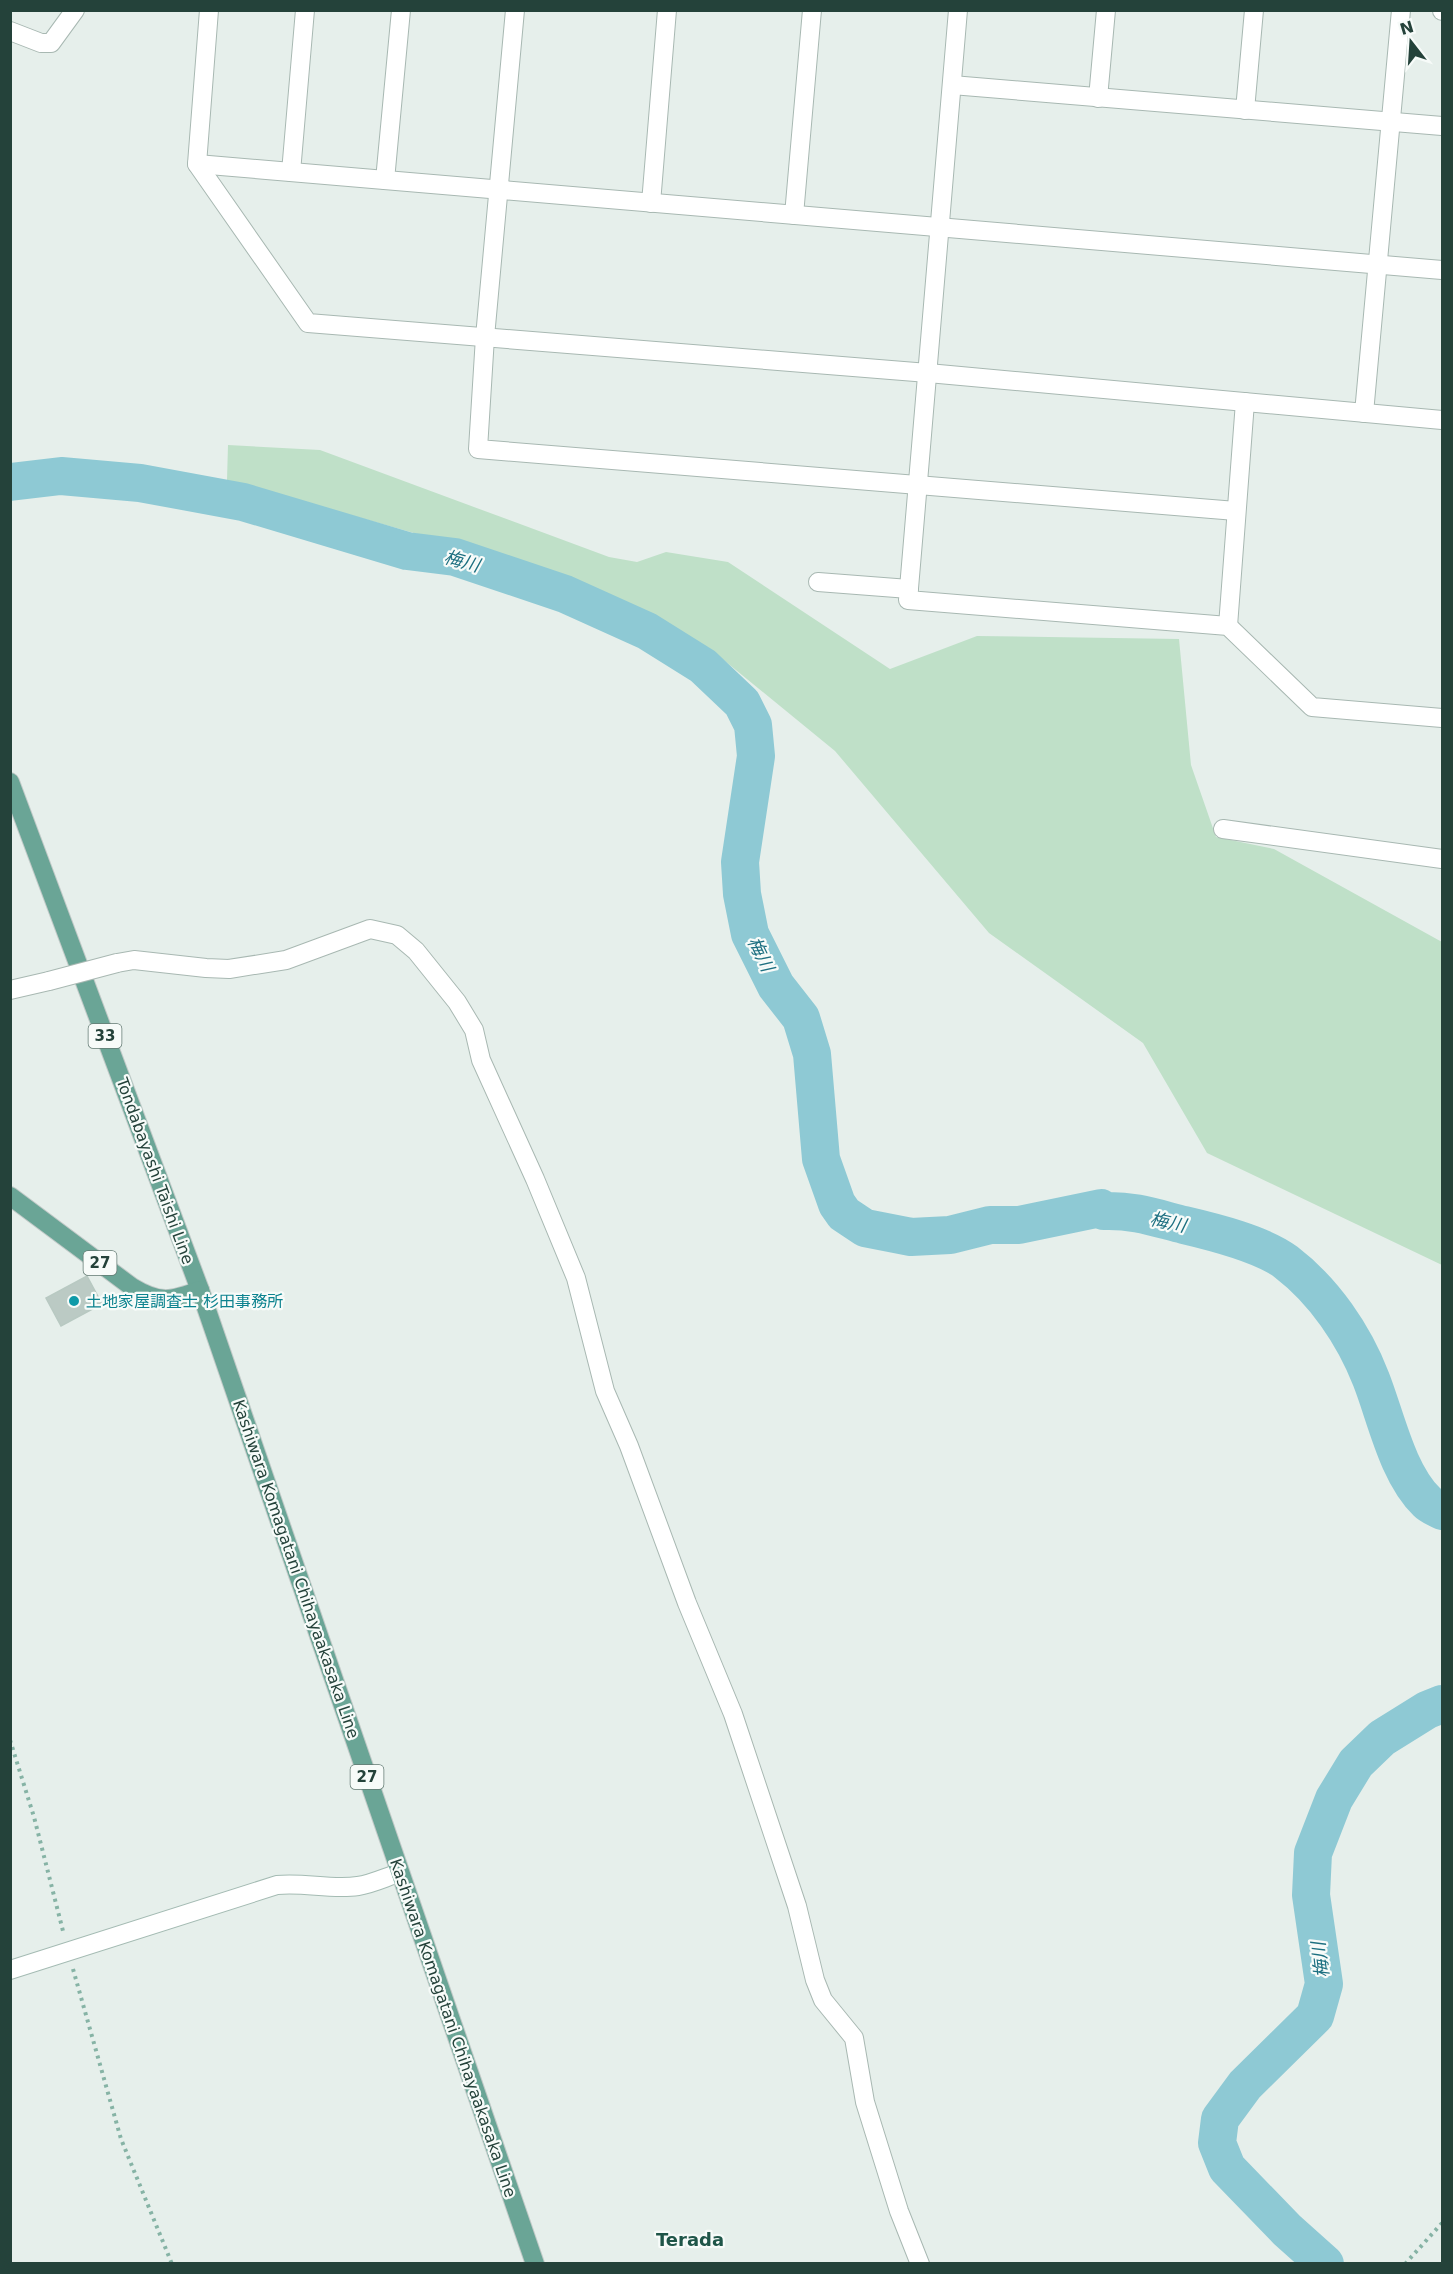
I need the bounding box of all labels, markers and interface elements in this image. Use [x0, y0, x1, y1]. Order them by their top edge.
north arrow [1381, 12, 1441, 72]
text: N [1398, 17, 1416, 39]
water label: 梅川 [442, 546, 484, 576]
water label: 梅川 [744, 933, 779, 977]
road number: 33 [88, 1024, 122, 1048]
street label: Tondabayashi Taishi Line [112, 1074, 198, 1267]
water label: 梅川 [1148, 1208, 1190, 1236]
road number: 27 [84, 1251, 116, 1275]
place label: 土地家屋調査士 杉田事務所 [86, 1292, 283, 1311]
marker: 土地家屋調査士 杉田事務所 [67, 1294, 81, 1308]
street label: Kashiwara Komagatani Chihayaakasaka Line [229, 1397, 363, 1741]
road number: 27 [350, 1765, 384, 1789]
street label: Kashiwara Komagatani Chihayaakasaka Line [386, 1856, 520, 2200]
water label: 梅川 [1307, 1939, 1333, 1979]
district label: Terada [656, 2229, 724, 2250]

